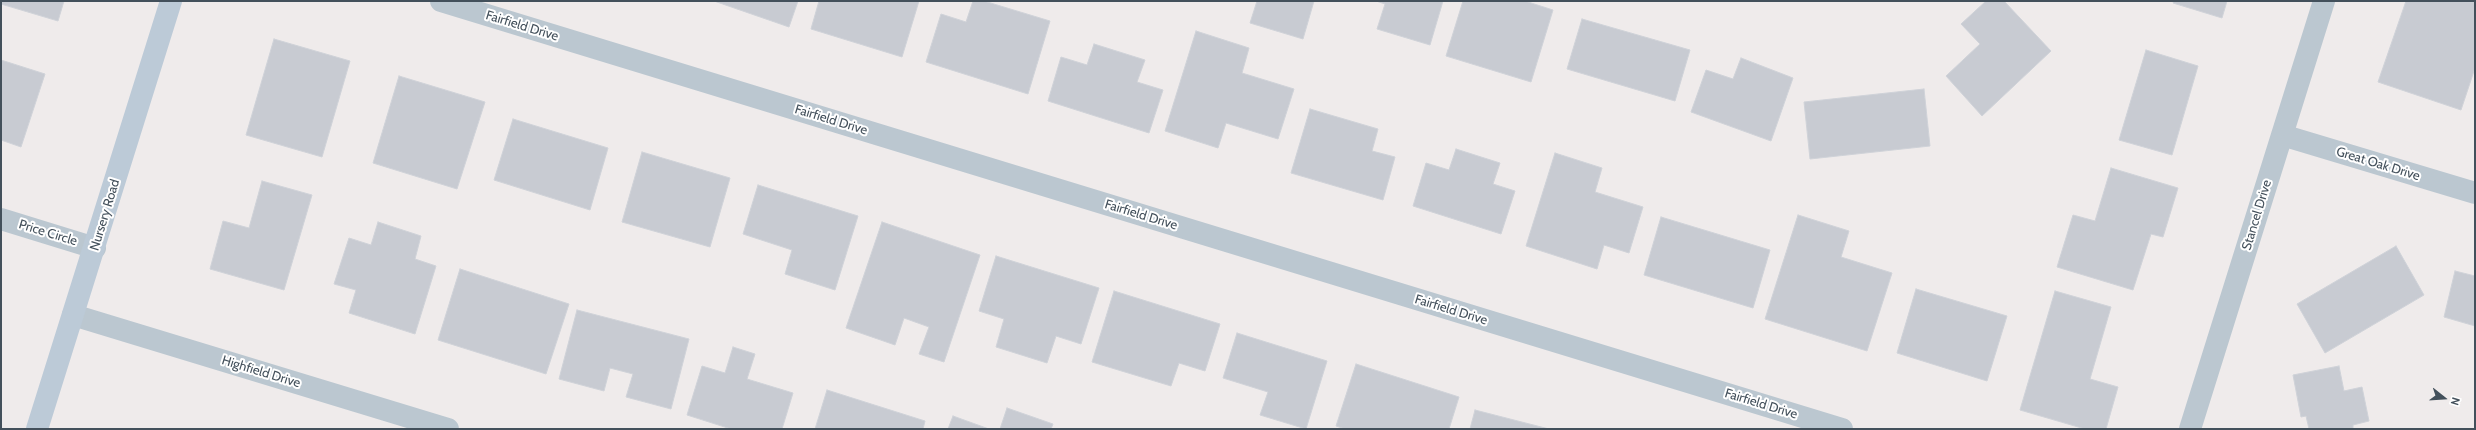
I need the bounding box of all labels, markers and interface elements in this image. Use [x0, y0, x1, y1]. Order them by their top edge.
street label: Fairfield Drive [484, 8, 560, 44]
street label: Fairfield Drive [793, 102, 869, 138]
street label: Great Oak Drive [2334, 144, 2422, 184]
street label: Nursery Road [87, 177, 123, 253]
street label: Stancel Drive [2239, 178, 2275, 252]
street label: Fairfield Drive [1103, 197, 1179, 233]
street label: Price Circle [17, 217, 79, 249]
street label: Fairfield Drive [1413, 292, 1489, 328]
street label: Highfield Drive [220, 353, 302, 391]
north arrow [2424, 378, 2464, 418]
street label: Fairfield Drive [1723, 386, 1799, 422]
text: N [2448, 396, 2463, 407]

